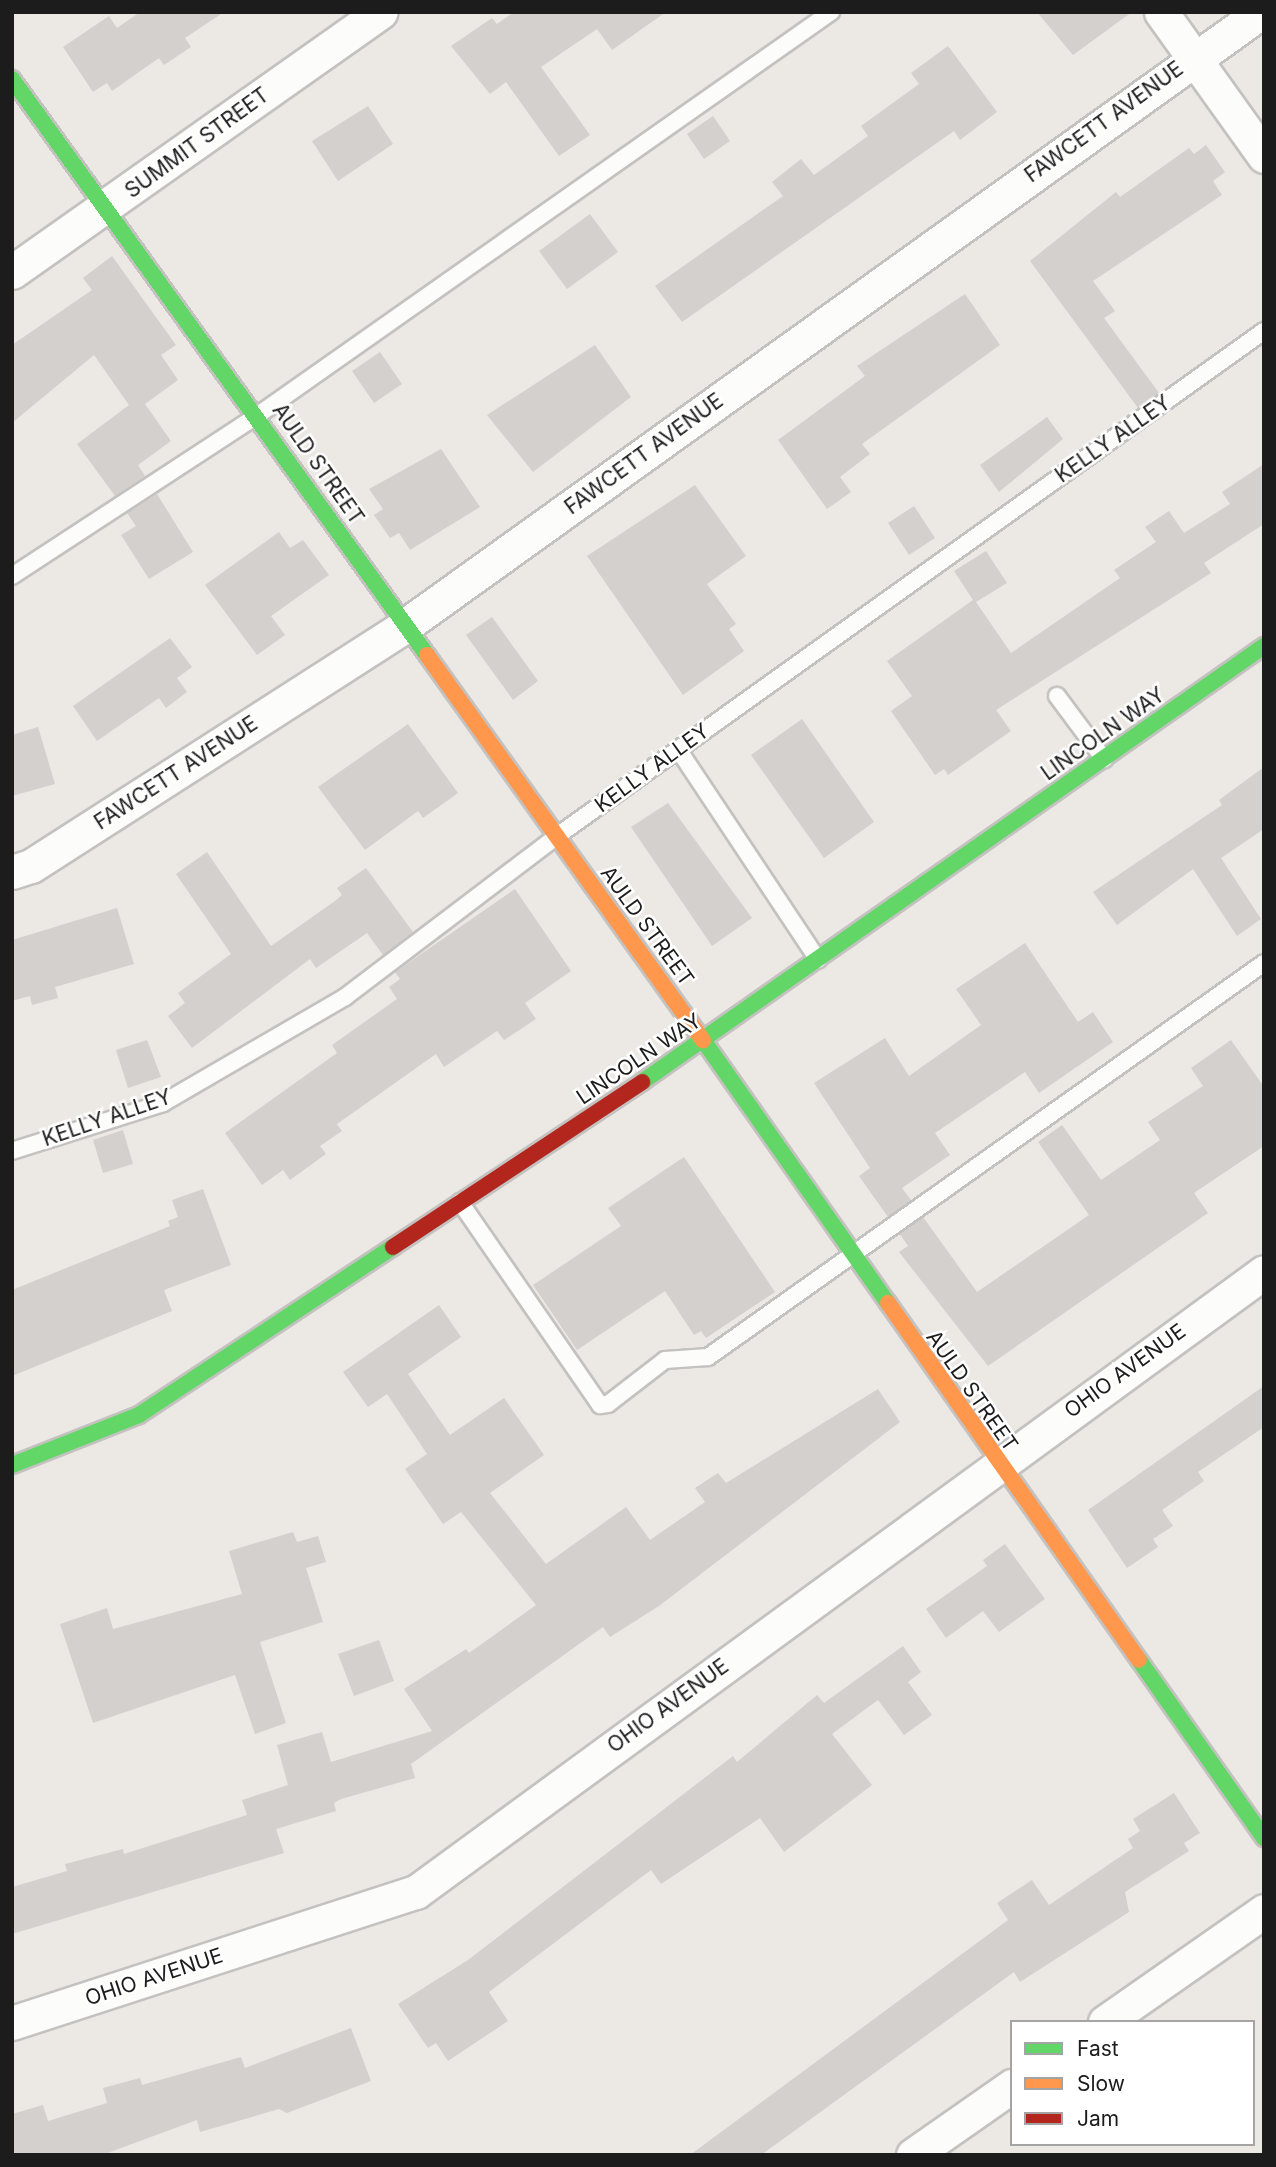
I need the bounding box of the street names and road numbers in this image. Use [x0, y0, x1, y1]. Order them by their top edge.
street label: FAWCETT AVENUE [1020, 56, 1188, 188]
street label: SUMMIT STREET [120, 82, 274, 204]
street label: FAWCETT AVENUE [560, 388, 728, 520]
street label: KELLY ALLEY [1050, 390, 1176, 488]
street label: AULD STREET [267, 399, 369, 529]
street label: LINCOLN WAY [1036, 682, 1170, 786]
street label: FAWCETT AVENUE [90, 711, 262, 835]
street label: KELLY ALLEY [590, 718, 714, 818]
street label: AULD STREET [595, 861, 699, 991]
street label: LINCOLN WAY [572, 1008, 706, 1110]
street label: KELLY ALLEY [39, 1084, 175, 1152]
street label: OHIO AVENUE [1060, 1319, 1190, 1423]
street label: AULD STREET [921, 1326, 1023, 1456]
street label: OHIO AVENUE [603, 1654, 733, 1758]
street label: OHIO AVENUE [82, 1943, 226, 2011]

